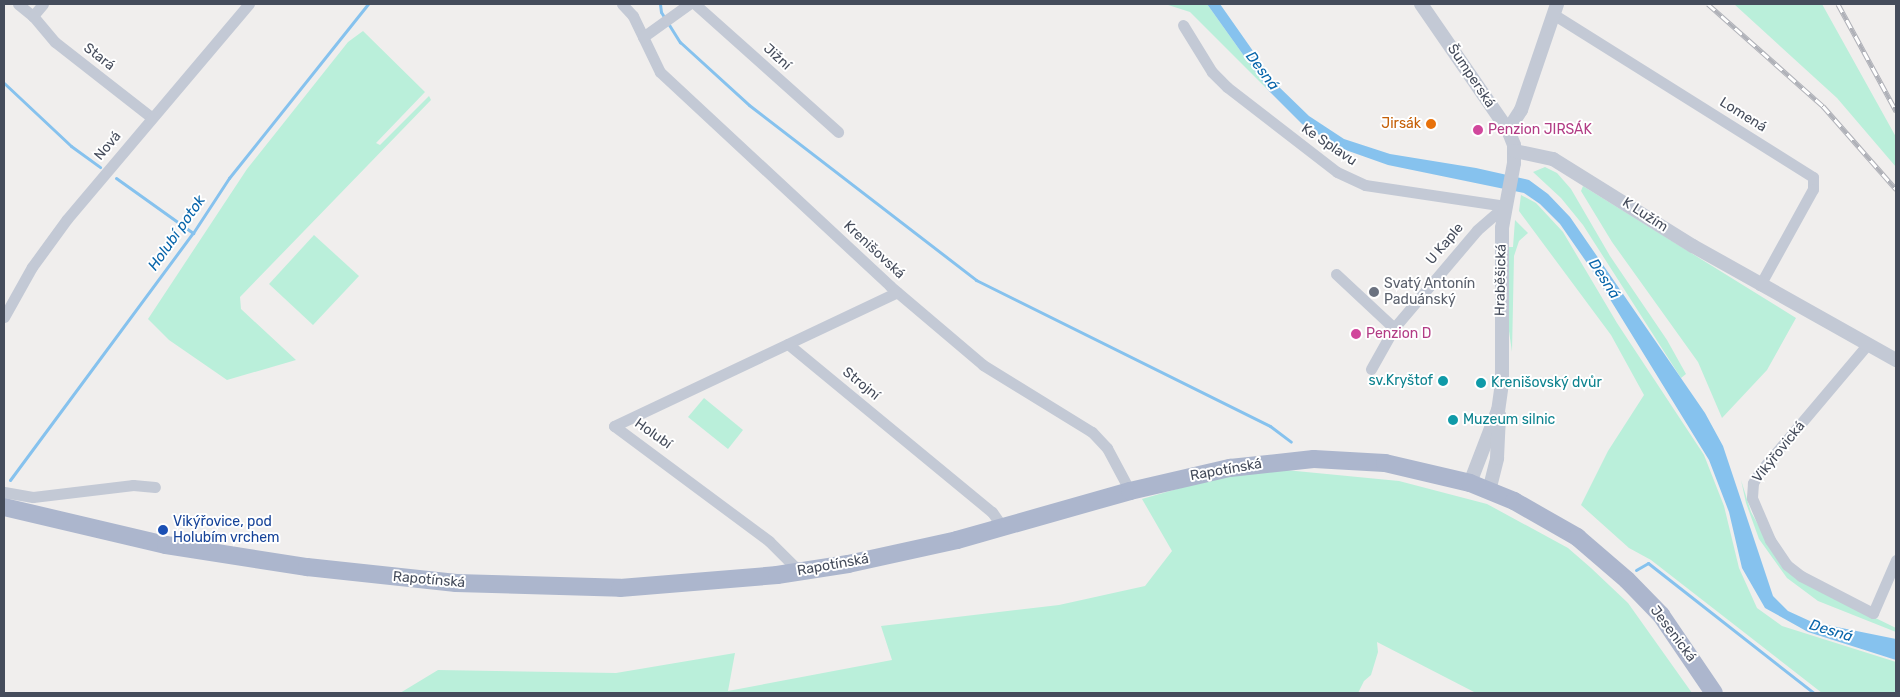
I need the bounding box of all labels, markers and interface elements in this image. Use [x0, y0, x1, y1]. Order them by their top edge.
street label: Stará [80, 40, 118, 74]
street label: Jižní [760, 40, 794, 74]
street label: Šumperská [1444, 41, 1498, 111]
water label: Desná [1242, 48, 1282, 94]
street label: Lomená [1716, 94, 1770, 136]
place label: Jirsák [1381, 116, 1421, 132]
marker: Jirsák [1425, 118, 1437, 130]
street label: Ke Splavu [1298, 120, 1360, 170]
place label: Penzion JIRSÁK [1488, 122, 1592, 138]
marker: Penzion JIRSÁK [1472, 124, 1484, 136]
street label: Nová [91, 128, 125, 164]
water label: Holubí potok [144, 192, 210, 274]
street label: K Lužím [1619, 194, 1671, 236]
street label: Krenišovská [840, 217, 908, 283]
street label: U Kaple [1423, 220, 1467, 268]
street label: Hraběšická [1492, 244, 1510, 316]
water label: Desná [1584, 256, 1624, 302]
place label: Svatý Antonín Paduánský [1384, 276, 1476, 308]
marker: Svatý Antonín Paduánský [1368, 286, 1380, 298]
place label: Penzion D [1366, 326, 1431, 342]
marker: Penzion D [1350, 328, 1362, 340]
street label: Strojní [839, 364, 883, 404]
place label: sv.Kryštof [1368, 373, 1433, 389]
marker: sv.Kryštof [1437, 375, 1449, 387]
place label: Krenišovský dvůr [1491, 375, 1602, 391]
marker: Krenišovský dvůr [1475, 377, 1487, 389]
place label: Muzeum silnic [1463, 412, 1555, 428]
marker: Muzeum silnic [1447, 414, 1459, 426]
street label: Holubí [631, 415, 675, 453]
street label: Vikýřovická [1749, 418, 1809, 486]
street label: Rapotínská [1189, 455, 1263, 485]
place label: Vikýřovice, pod Holubím vrchem [173, 514, 280, 546]
marker: Vikýřovice, pod Holubím vrchem [157, 524, 169, 536]
street label: Rapotínská [796, 550, 870, 580]
street label: Rapotínská [392, 568, 466, 592]
street label: Jesenická [1646, 603, 1700, 665]
water label: Desná [1807, 616, 1855, 646]

